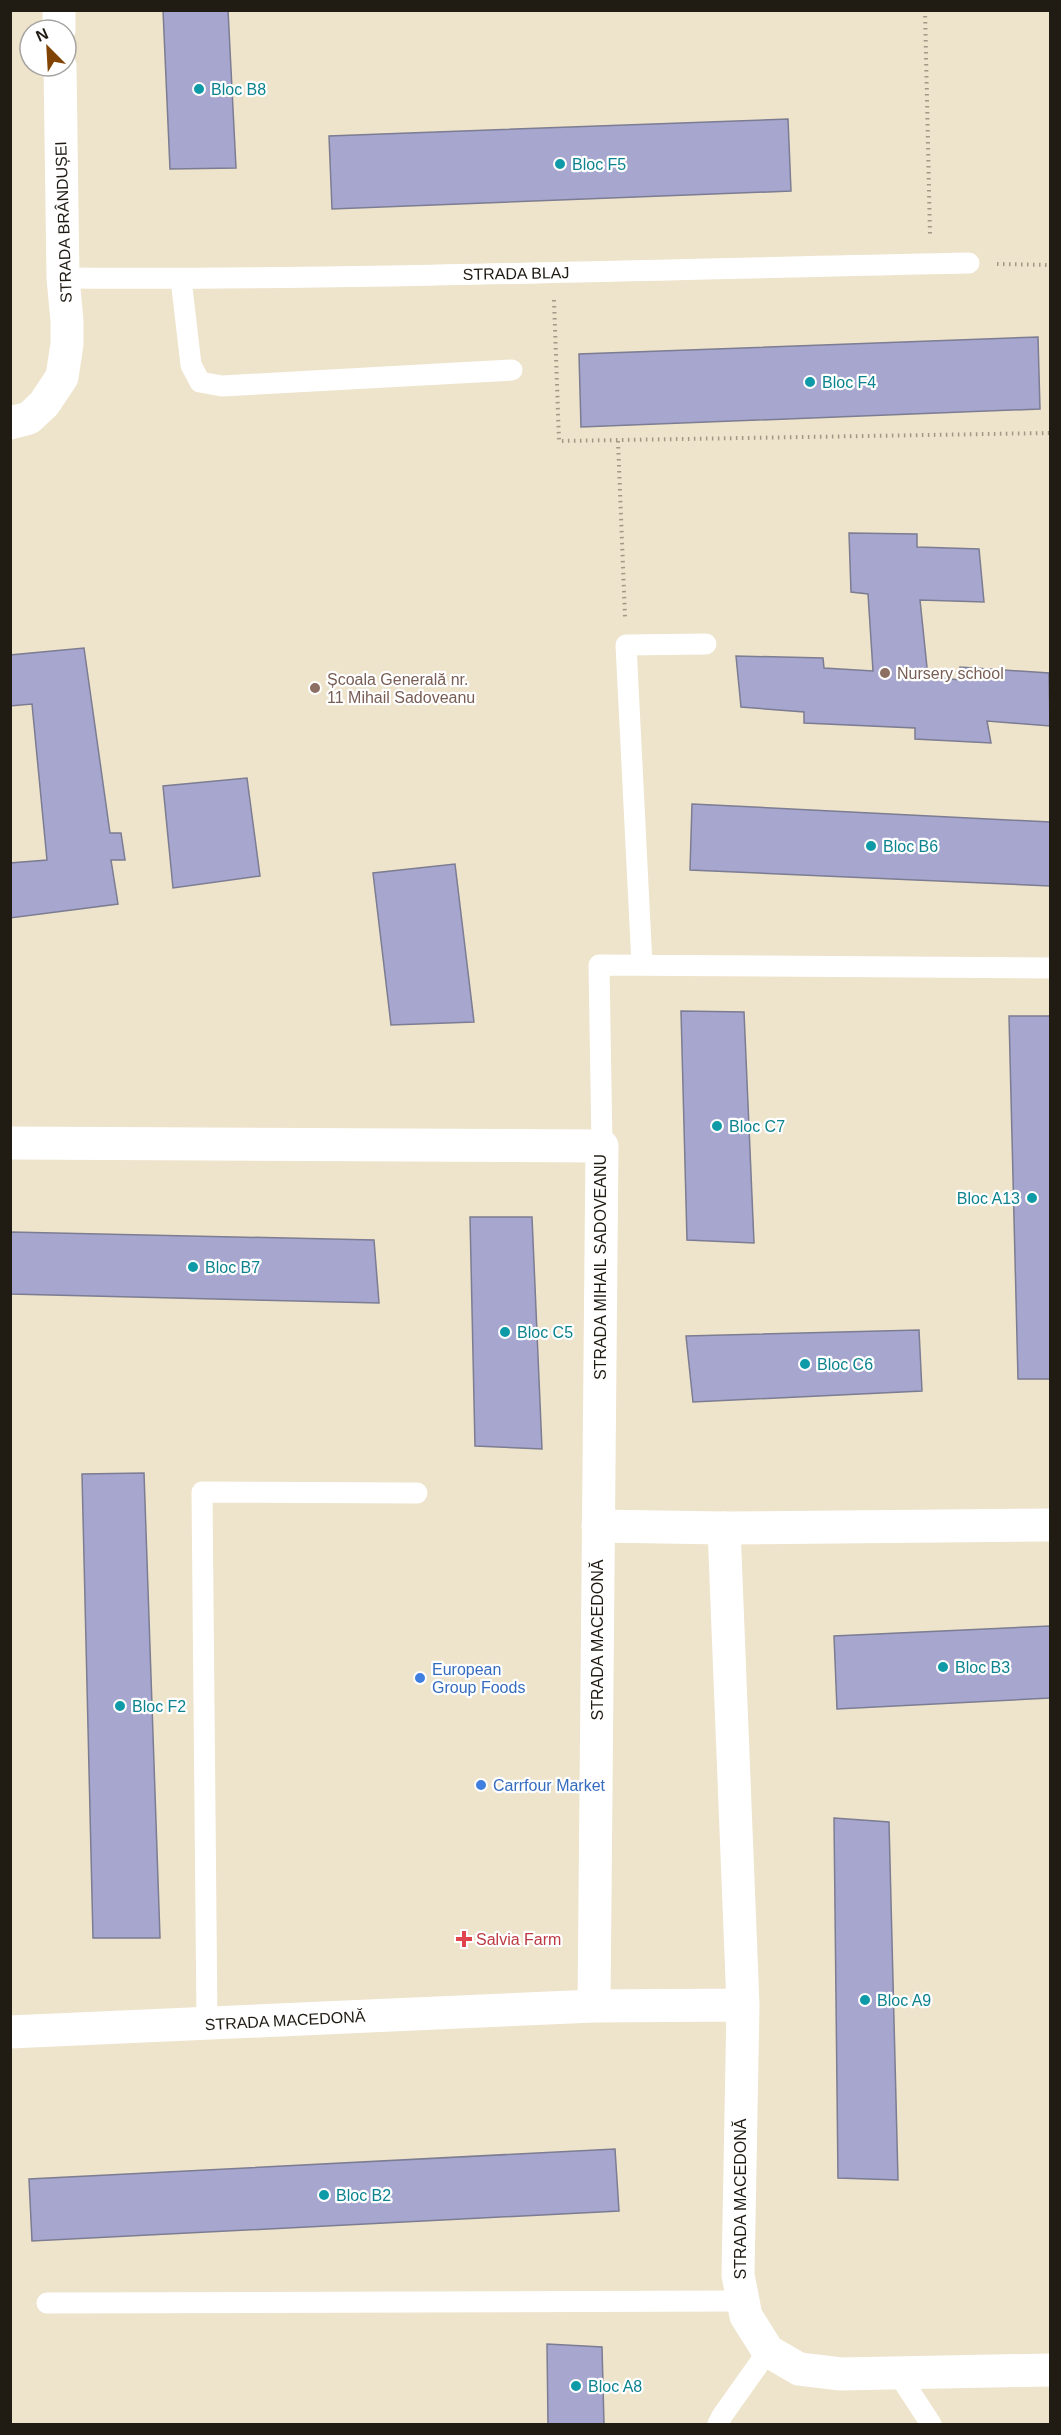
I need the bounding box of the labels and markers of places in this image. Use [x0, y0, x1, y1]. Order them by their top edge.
place label: Bloc B8 [211, 81, 266, 98]
marker: Bloc B8 [192, 82, 206, 96]
place label: Bloc F5 [572, 156, 626, 173]
marker: Bloc F5 [553, 157, 567, 171]
place label: Bloc F4 [822, 374, 876, 391]
marker: Bloc F4 [803, 375, 817, 389]
place label: Nursery school [897, 665, 1004, 682]
marker: Nursery school [878, 666, 892, 680]
place label: Școala Generală nr. 11 Mihail Sadoveanu [327, 671, 475, 706]
marker: Școala Generală nr. 11 Mihail Sadoveanu [308, 681, 322, 695]
place label: Bloc B6 [883, 838, 938, 855]
marker: Bloc B6 [864, 839, 878, 853]
place label: Bloc C7 [729, 1118, 785, 1135]
marker: Bloc C7 [710, 1119, 724, 1133]
place label: Bloc A13 [957, 1190, 1020, 1207]
marker: Bloc A13 [1025, 1191, 1039, 1205]
place label: Bloc B7 [205, 1259, 260, 1276]
marker: Bloc B7 [186, 1260, 200, 1274]
place label: Bloc C5 [517, 1324, 573, 1341]
marker: Bloc C5 [498, 1325, 512, 1339]
place label: Bloc C6 [817, 1356, 873, 1373]
marker: Bloc C6 [798, 1357, 812, 1371]
place label: Bloc B3 [955, 1659, 1010, 1676]
marker: Bloc B3 [936, 1660, 950, 1674]
place label: European Group Foods [432, 1661, 525, 1696]
marker: European Group Foods [413, 1671, 427, 1685]
place label: Bloc F2 [132, 1698, 186, 1715]
marker: Bloc F2 [113, 1699, 127, 1713]
place label: Carrfour Market [493, 1777, 606, 1794]
marker: Carrfour Market [474, 1778, 488, 1792]
place label: Salvia Farm [476, 1931, 561, 1948]
marker: Salvia Farm [457, 1932, 471, 1946]
place label: Bloc A9 [877, 1992, 931, 2009]
marker: Bloc A9 [858, 1993, 872, 2007]
place label: Bloc B2 [336, 2187, 391, 2204]
marker: Bloc B2 [317, 2188, 331, 2202]
place label: Bloc A8 [588, 2378, 642, 2395]
marker: Bloc A8 [569, 2379, 583, 2393]

